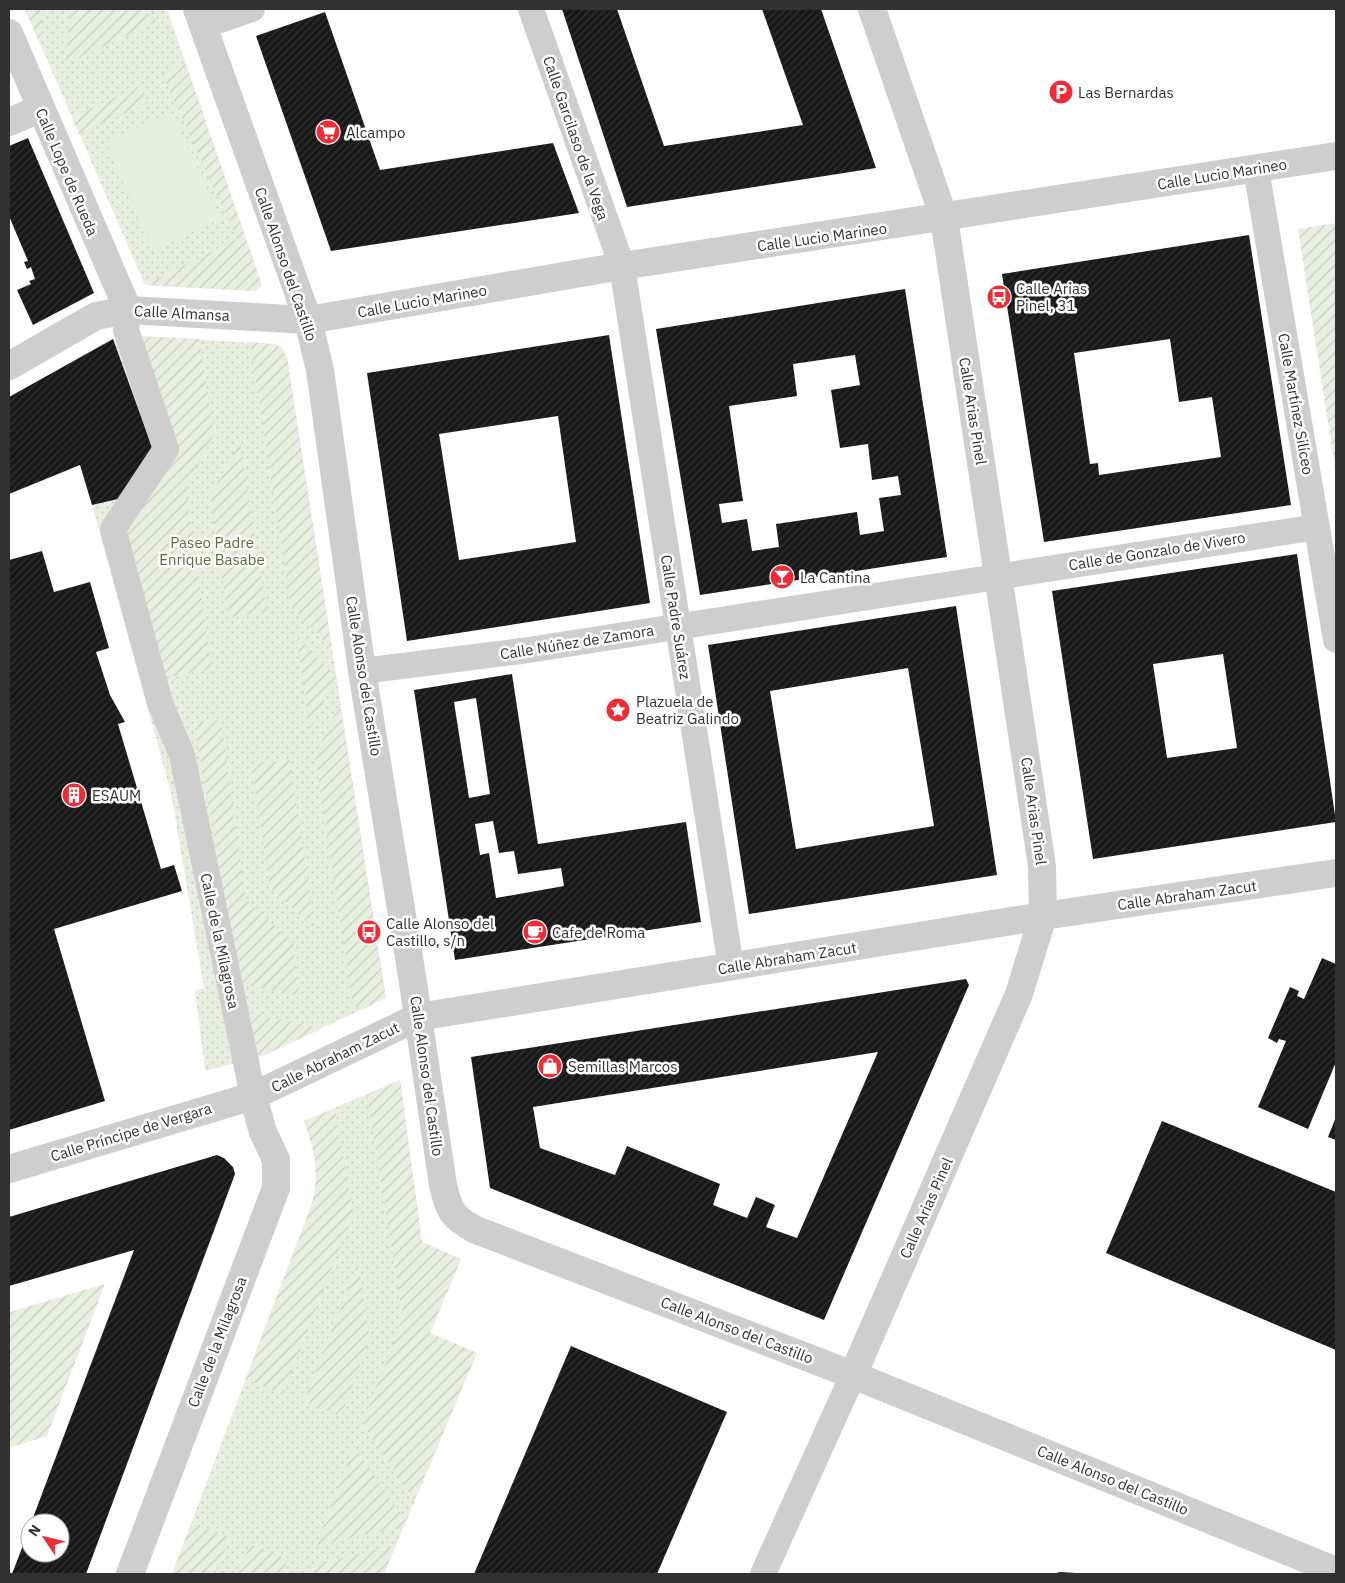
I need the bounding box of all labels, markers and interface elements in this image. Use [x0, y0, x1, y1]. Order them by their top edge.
street label: Calle Garcilaso de la Vega [539, 53, 613, 223]
parking icon: Las Bernardas [1048, 79, 1074, 105]
place label: Las Bernardas [1078, 83, 1174, 102]
street label: Calle Lope de Rueda [31, 105, 103, 239]
supermarket icon: Alcampo [315, 119, 341, 145]
place label: Alcampo [346, 123, 405, 142]
street label: Calle Lucio Marineo [1156, 154, 1288, 194]
street label: Calle Alonso del Castillo [251, 184, 321, 344]
street label: Calle Lucio Marineo [756, 218, 888, 256]
place label: Calle Arias Pinel, 31 [1016, 279, 1087, 315]
street label: Calle Lucio Marineo [356, 280, 488, 322]
bus stop icon: Calle Arias Pinel, 31 [986, 284, 1012, 310]
street label: Calle Almansa [134, 301, 230, 325]
street label: Calle Martínez Silíceo [1274, 332, 1318, 476]
street label: Calle Arias Pinel [955, 356, 991, 466]
street label: Calle de Gonzalo de Vivero [1067, 528, 1247, 574]
park label: Paseo Padre Enrique Basabe [159, 533, 265, 569]
street label: Calle Padre Suárez [657, 553, 695, 681]
bar icon: La Cantina [769, 564, 795, 590]
place label: La Cantina [800, 568, 870, 587]
street label: Calle Alonso del Castillo [342, 595, 386, 757]
street label: Calle Núñez de Zamora [499, 620, 655, 664]
place label: Plazuela de Beatriz Galindo [636, 692, 739, 728]
place icon: Plazuela de Beatriz Galindo [605, 697, 631, 723]
street label: Calle Arias Pinel [1017, 756, 1051, 866]
building icon: ESAUM [61, 782, 87, 808]
place label: ESAUM [92, 786, 141, 805]
street label: Calle de la Milagrosa [196, 871, 244, 1011]
street label: Calle Abraham Zacut [1116, 876, 1258, 914]
place label: Calle Alonso del Castillo, s/n [386, 914, 494, 950]
bus stop icon: Calle Alonso del Castillo, s/n [356, 919, 382, 945]
cafe icon: Cafe de Roma [522, 919, 548, 945]
place label: Cafe de Roma [552, 923, 645, 942]
street label: Calle Abraham Zacut [716, 938, 858, 978]
street label: Calle Alonso del Castillo [406, 995, 448, 1157]
street label: Calle Abraham Zacut [268, 1018, 402, 1096]
shop icon: Semillas Marcos [537, 1053, 563, 1079]
place label: Semillas Marcos [568, 1057, 678, 1076]
street label: Calle Príncipe de Vergara [48, 1098, 214, 1166]
street label: Calle Arias Pinel [895, 1155, 957, 1261]
street label: Calle de la Milagrosa [183, 1274, 251, 1410]
street label: Calle Alonso del Castillo [658, 1292, 816, 1368]
street label: Calle Alonso del Castillo [1035, 1441, 1191, 1519]
north arrow [20, 1513, 70, 1563]
text: N [24, 1521, 45, 1540]

